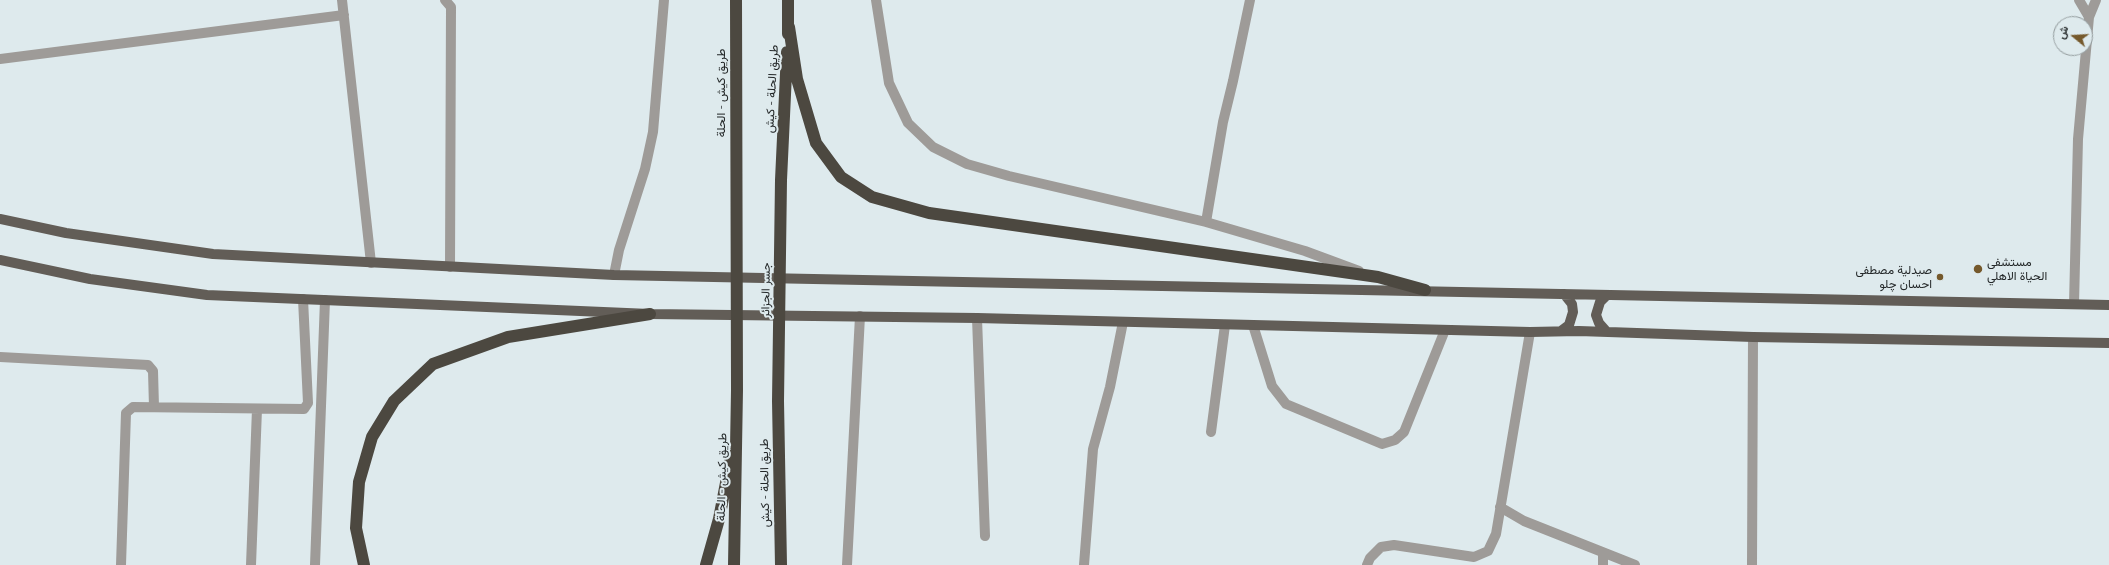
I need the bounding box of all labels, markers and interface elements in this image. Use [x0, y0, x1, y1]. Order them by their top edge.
north arrow [2053, 16, 2093, 56]
text: ش [2054, 24, 2071, 41]
street label: طريق الحلة - كيش [762, 44, 782, 134]
street label: طريق كيش - الحلة [714, 49, 728, 137]
place label: مستشفى الحياة الاهلي [1987, 255, 2047, 283]
street label: جسر الجزائر [758, 262, 774, 318]
place label: صيدلية مصطفى احسان چلو [1855, 263, 1932, 291]
marker: مستشفى الحياة الاهلي [1972, 263, 1984, 275]
marker: صيدلية مصطفى احسان چلو [1935, 272, 1945, 282]
street label: طريق كيش - الحلة [714, 433, 730, 521]
street label: طريق الحلة - كيش [757, 439, 773, 527]

